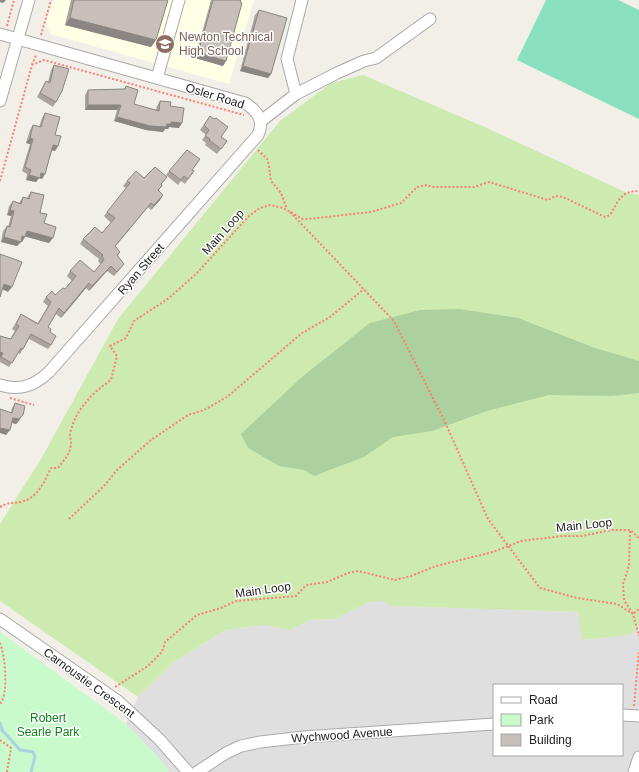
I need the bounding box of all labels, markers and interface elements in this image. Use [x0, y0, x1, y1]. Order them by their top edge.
place label: Newton Technical High School [179, 30, 273, 58]
school or university icon: Newton Technical High School [154, 33, 176, 55]
street label: Osler Road [184, 80, 246, 112]
street label: Main Loop [199, 206, 247, 258]
street label: Ryan Street [115, 240, 168, 298]
street label: Main Loop [555, 515, 613, 535]
street label: Main Loop [234, 579, 292, 601]
street label: Carnoustie Crescent [41, 645, 138, 721]
legend [493, 684, 623, 756]
text: Road [529, 693, 558, 707]
park label: Robert Searle Park [17, 711, 80, 739]
text: Park [529, 713, 555, 727]
street label: Wychwood Avenue [291, 724, 394, 746]
text: Building [529, 733, 572, 747]

